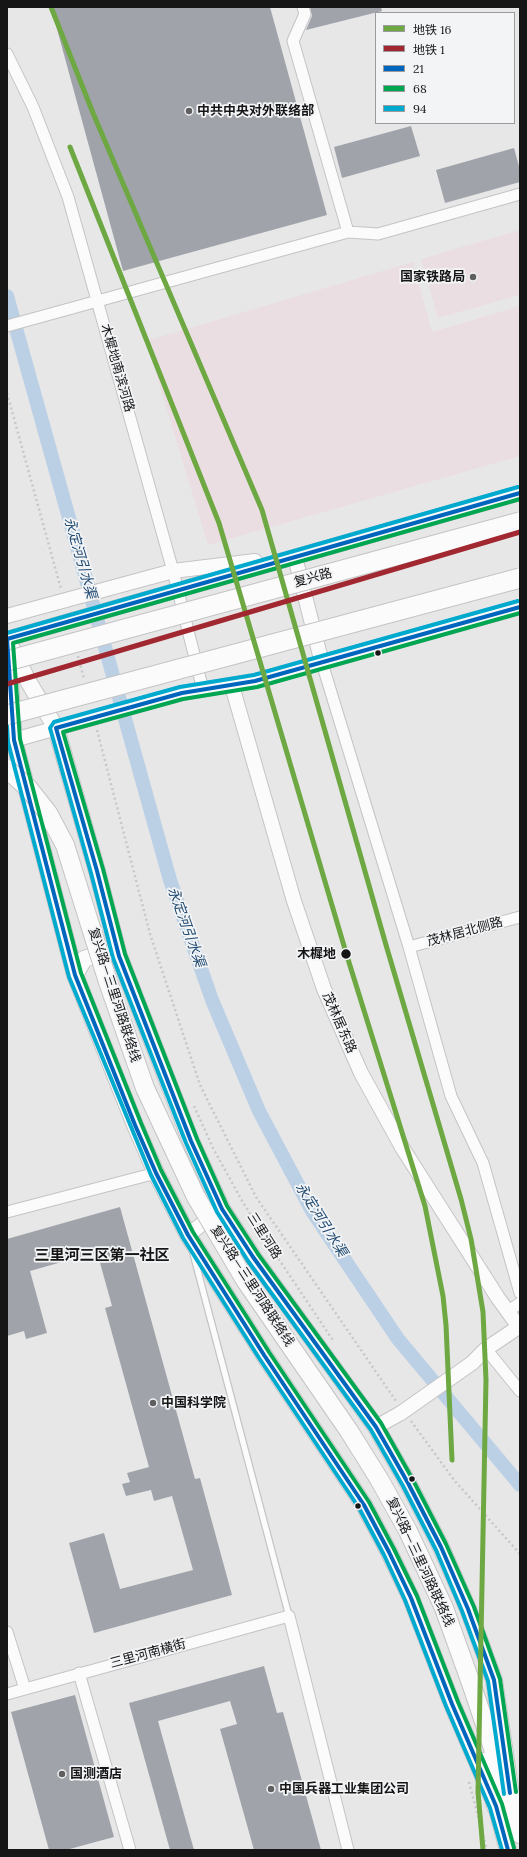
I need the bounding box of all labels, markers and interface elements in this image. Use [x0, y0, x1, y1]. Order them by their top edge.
legend [375, 12, 515, 124]
text: 地铁 16 [413, 22, 451, 37]
text: 地铁 1 [413, 42, 445, 57]
text: 21 [413, 61, 424, 76]
text: 68 [413, 81, 427, 96]
text: 94 [413, 101, 426, 116]
place label: 中共中央对外联络部 [197, 103, 314, 119]
marker: 中共中央对外联络部 [184, 106, 194, 116]
place label: 国家铁路局 [400, 269, 465, 285]
marker: 国家铁路局 [468, 272, 478, 282]
street label: 木樨地南滨河路 [97, 322, 137, 414]
water label: 永定河引水渠 [60, 515, 100, 601]
street label: 复兴路 [292, 565, 334, 591]
unlabelled marker [373, 648, 383, 658]
water label: 永定河引水渠 [164, 885, 208, 969]
street label: 茂林居北侧路 [425, 914, 505, 950]
street label: 复兴路—三里河路联络线 [85, 926, 143, 1064]
place label: 木樨地 [297, 946, 336, 962]
marker: 木樨地 [339, 947, 353, 961]
street label: 茂林居东路 [319, 990, 359, 1056]
water label: 永定河引水渠 [292, 1180, 350, 1260]
street label: 三里河路 [244, 1210, 284, 1262]
street label: 复兴路—三里河路联络线 [207, 1223, 297, 1349]
district label: 三里河三区第一社区 [35, 1247, 169, 1265]
place label: 中国科学院 [161, 1395, 226, 1411]
marker: 中国科学院 [148, 1398, 158, 1408]
unlabelled marker [407, 1474, 417, 1484]
street label: 复兴路—三里河路联络线 [383, 1495, 457, 1629]
unlabelled marker [353, 1501, 363, 1511]
street label: 三里河南横街 [108, 1636, 188, 1672]
place label: 国测酒店 [70, 1766, 122, 1782]
marker: 国测酒店 [57, 1769, 67, 1779]
place label: 中国兵器工业集团公司 [279, 1781, 409, 1797]
marker: 中国兵器工业集团公司 [266, 1784, 276, 1794]

